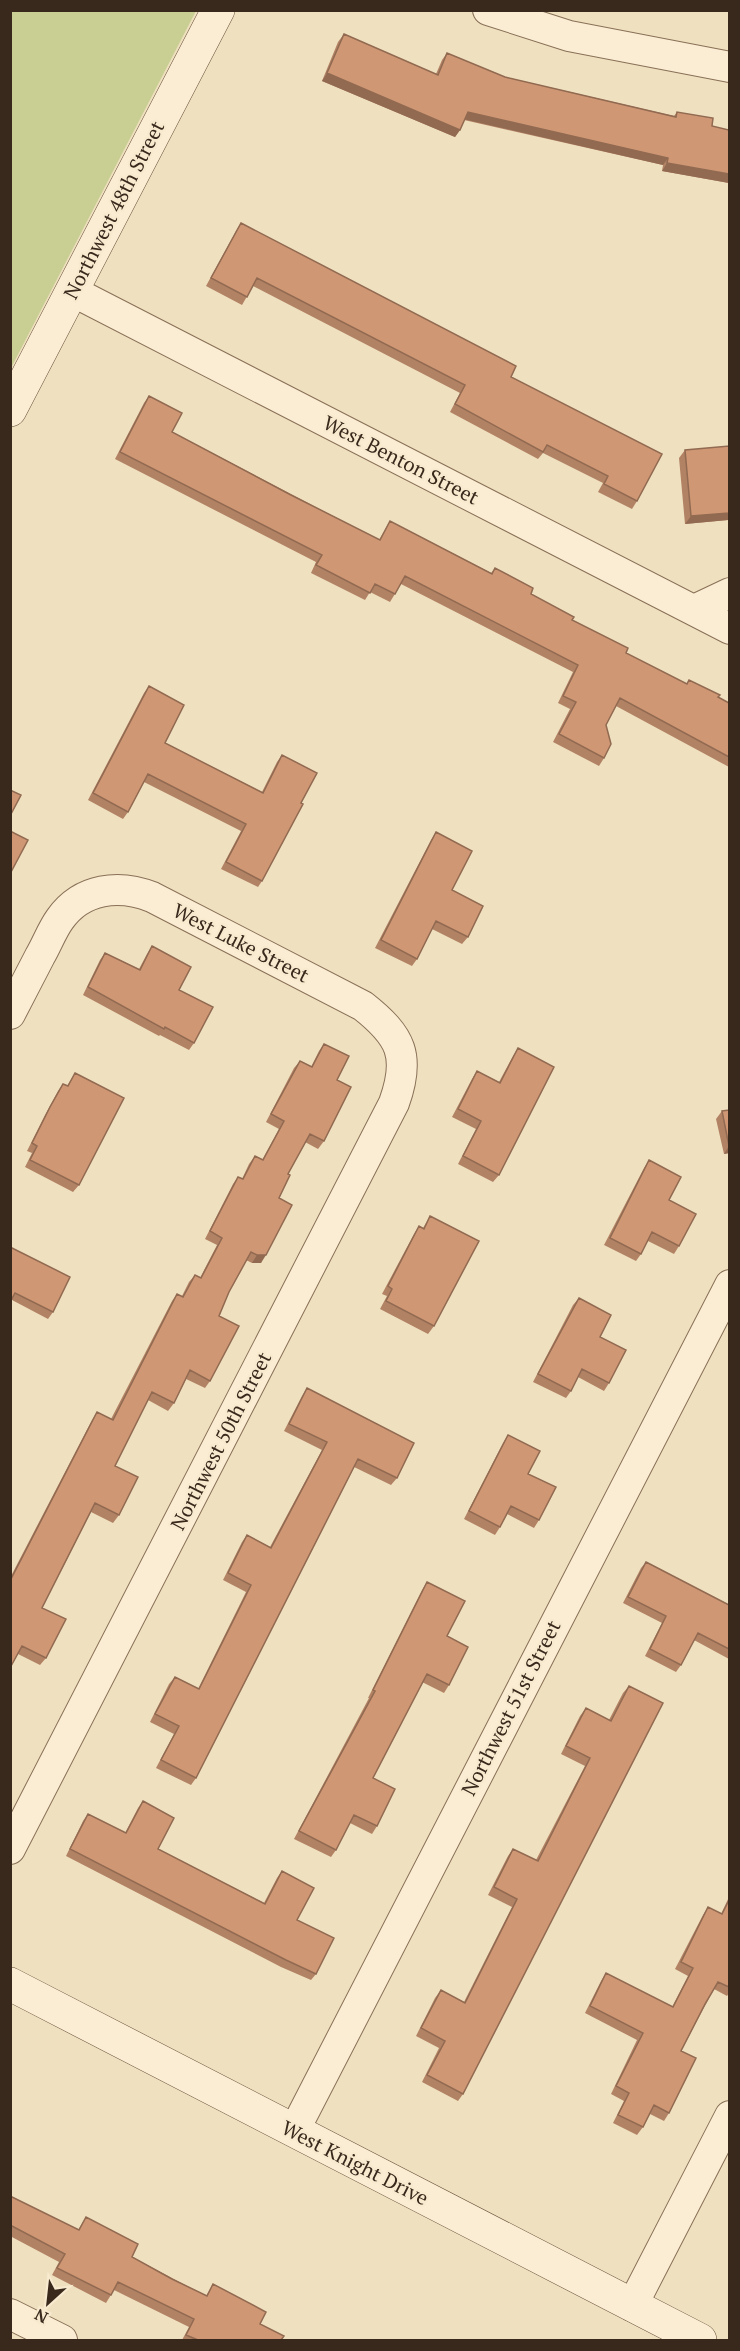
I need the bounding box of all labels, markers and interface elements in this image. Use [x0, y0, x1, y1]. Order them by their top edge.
street label: Northwest 48th Street [57, 116, 170, 303]
street label: West Benton Street [319, 409, 484, 511]
street label: West Luke Street [169, 897, 314, 989]
street label: Northwest 50th Street [164, 1347, 277, 1534]
street label: Northwest 51st Street [455, 1615, 567, 1800]
street label: West Knight Drive [277, 2114, 433, 2211]
north arrow [18, 2273, 78, 2333]
text: N [31, 2304, 52, 2329]

